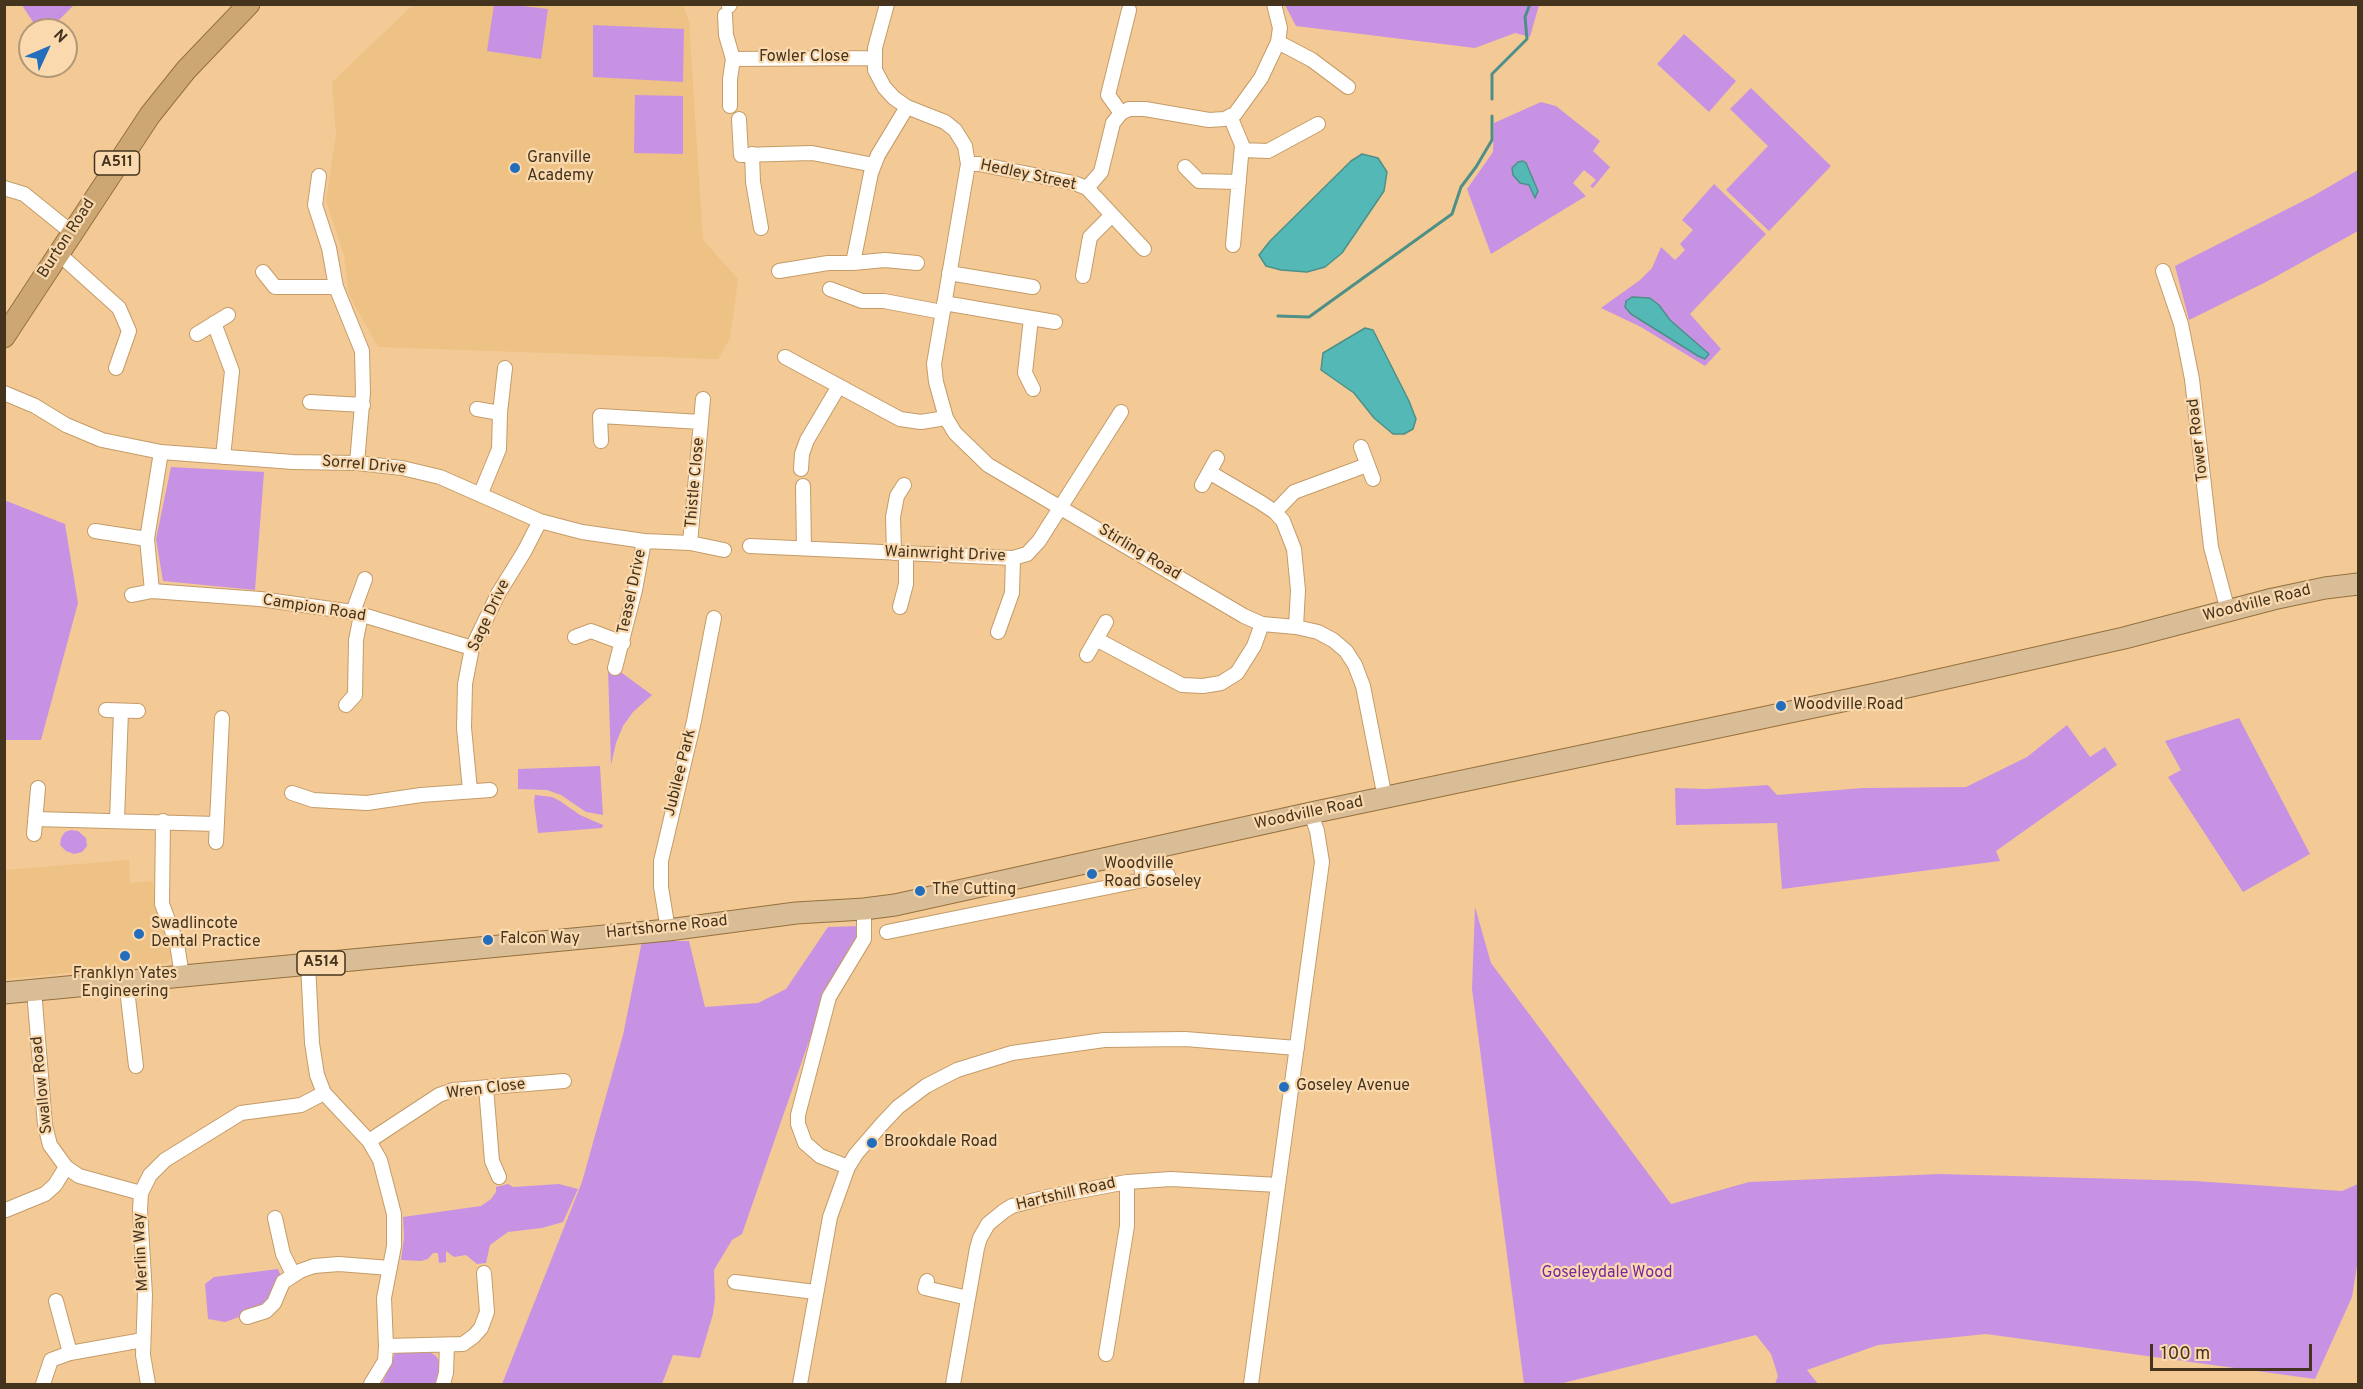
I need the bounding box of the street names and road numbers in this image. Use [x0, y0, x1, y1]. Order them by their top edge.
street label: Fowler Close [759, 48, 849, 68]
road number: A511 [94, 151, 140, 175]
street label: Hedley Street [978, 156, 1078, 196]
street label: Burton Road [34, 196, 100, 282]
street label: Tower Road [2184, 397, 2214, 483]
street label: Thistle Close [682, 437, 710, 529]
street label: Sorrel Drive [321, 453, 407, 479]
street label: Stirling Road [1094, 521, 1184, 585]
street label: Wainwright Drive [884, 543, 1006, 567]
street label: Teasel Drive [615, 548, 651, 636]
street label: Sage Drive [465, 577, 515, 655]
street label: Woodville Road [2201, 581, 2313, 627]
street label: Campion Road [261, 591, 367, 627]
street label: Jubilee Park [661, 727, 701, 819]
street label: Woodville Road [1253, 793, 1365, 835]
street label: Hartshorne Road [605, 912, 729, 944]
road number: A514 [297, 951, 345, 975]
street label: Swallow Road [28, 1035, 58, 1135]
street label: Wren Close [446, 1076, 526, 1104]
street label: Hartshill Road [1014, 1174, 1118, 1216]
street label: Merlin Way [130, 1212, 154, 1292]

